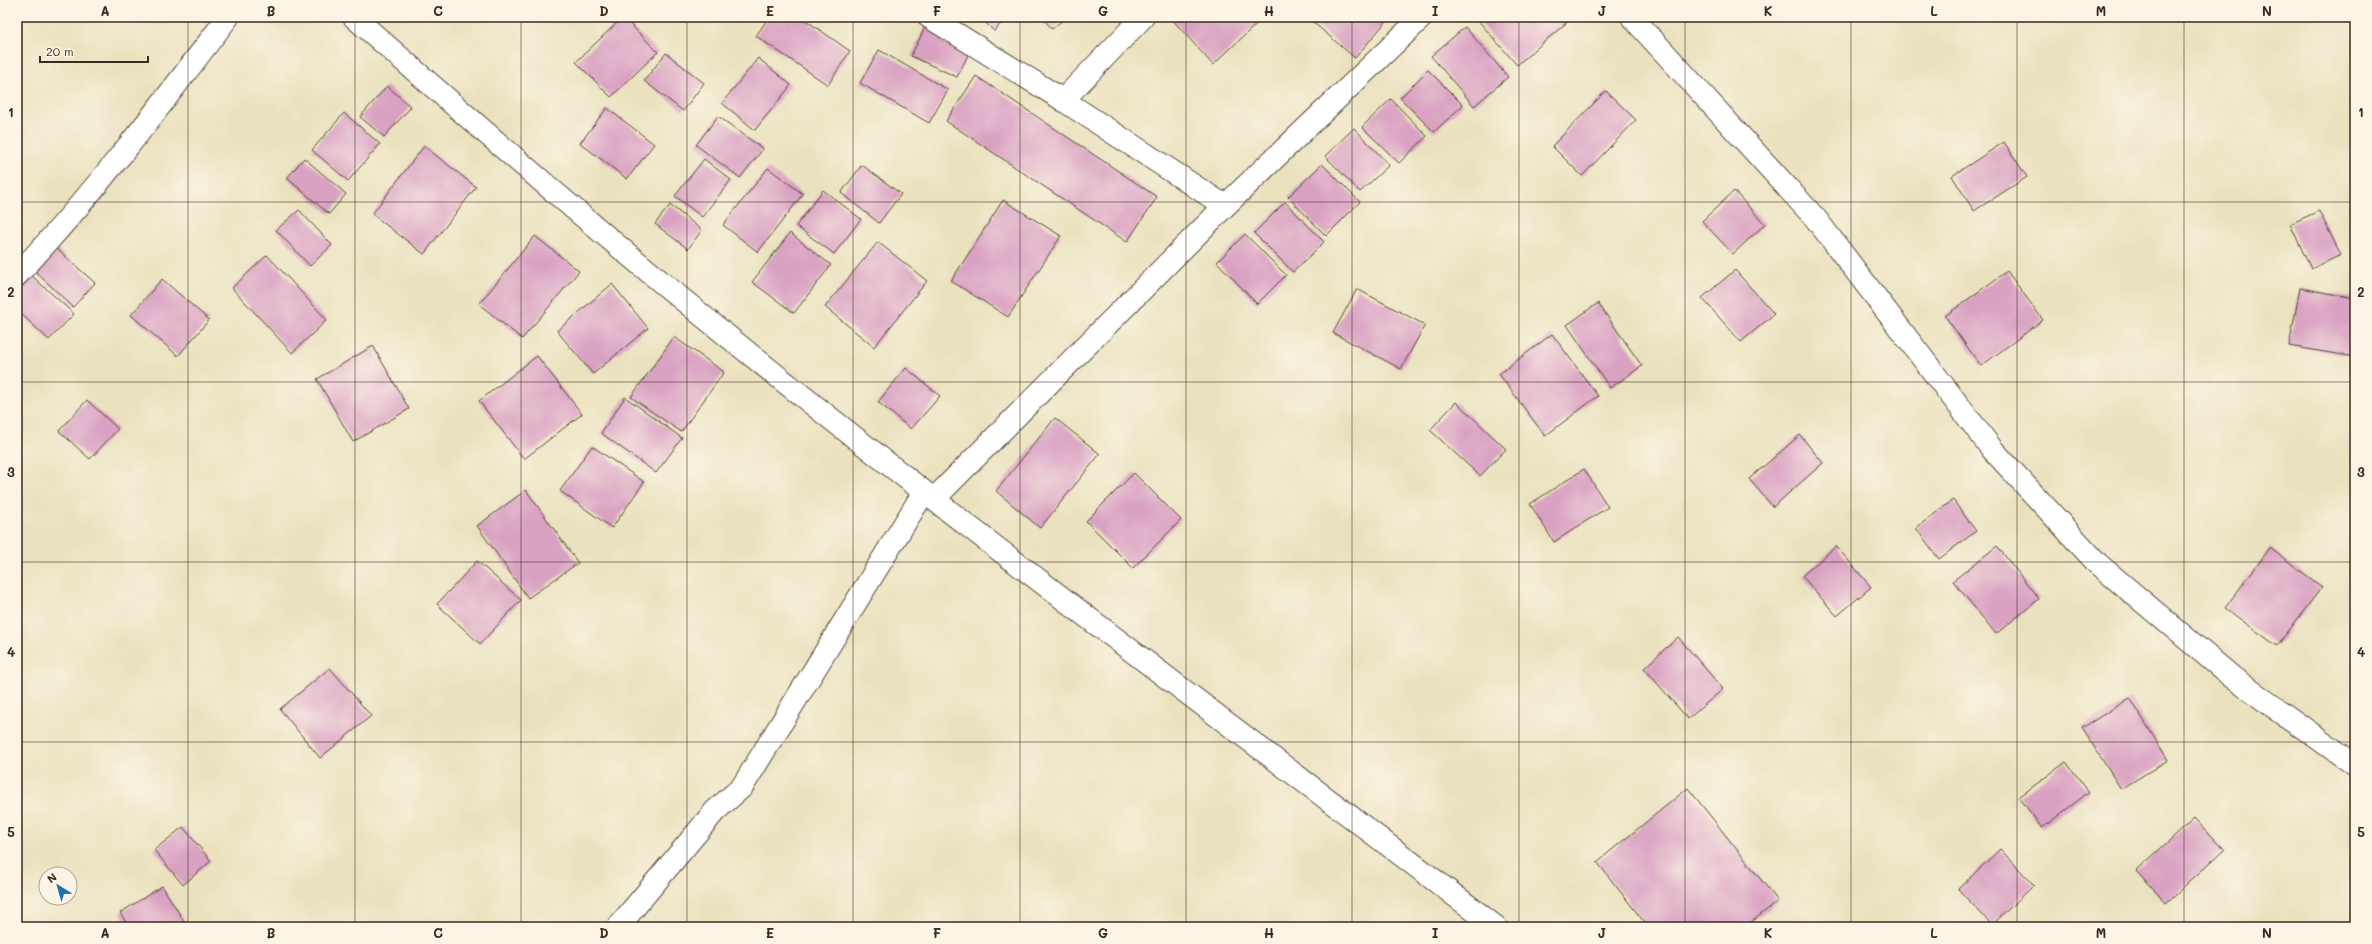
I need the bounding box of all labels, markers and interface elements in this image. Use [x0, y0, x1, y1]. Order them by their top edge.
text: A [100, 2, 110, 19]
text: B [267, 2, 276, 19]
text: C [433, 2, 443, 19]
text: D [599, 2, 609, 19]
text: E [766, 2, 774, 19]
text: F [933, 2, 941, 19]
text: G [1098, 2, 1108, 19]
text: H [1264, 2, 1274, 19]
text: I [1432, 2, 1439, 19]
text: J [1598, 2, 1606, 19]
text: K [1764, 2, 1773, 19]
text: L [1930, 2, 1938, 19]
text: M [2096, 2, 2106, 19]
text: N [2262, 2, 2272, 19]
scale bar [40, 38, 148, 64]
text: 20 m [46, 43, 74, 59]
text: 1 [8, 103, 14, 120]
text: 1 [2358, 103, 2364, 120]
text: 2 [7, 283, 15, 300]
text: 2 [2357, 283, 2365, 300]
text: 3 [7, 463, 15, 480]
text: 3 [2357, 463, 2365, 480]
text: 4 [7, 643, 15, 660]
text: 4 [2357, 643, 2365, 660]
text: 5 [7, 823, 15, 840]
text: 5 [2357, 823, 2365, 840]
north arrow [38, 866, 78, 906]
text: N [44, 869, 60, 886]
text: A [100, 924, 110, 941]
text: B [267, 924, 276, 941]
text: C [433, 924, 443, 941]
text: D [599, 924, 609, 941]
text: E [766, 924, 774, 941]
text: F [933, 924, 941, 941]
text: G [1098, 924, 1108, 941]
text: H [1264, 924, 1274, 941]
text: I [1432, 924, 1439, 941]
text: J [1598, 924, 1606, 941]
text: K [1764, 924, 1773, 941]
text: L [1930, 924, 1938, 941]
text: M [2096, 924, 2106, 941]
text: N [2262, 924, 2272, 941]

